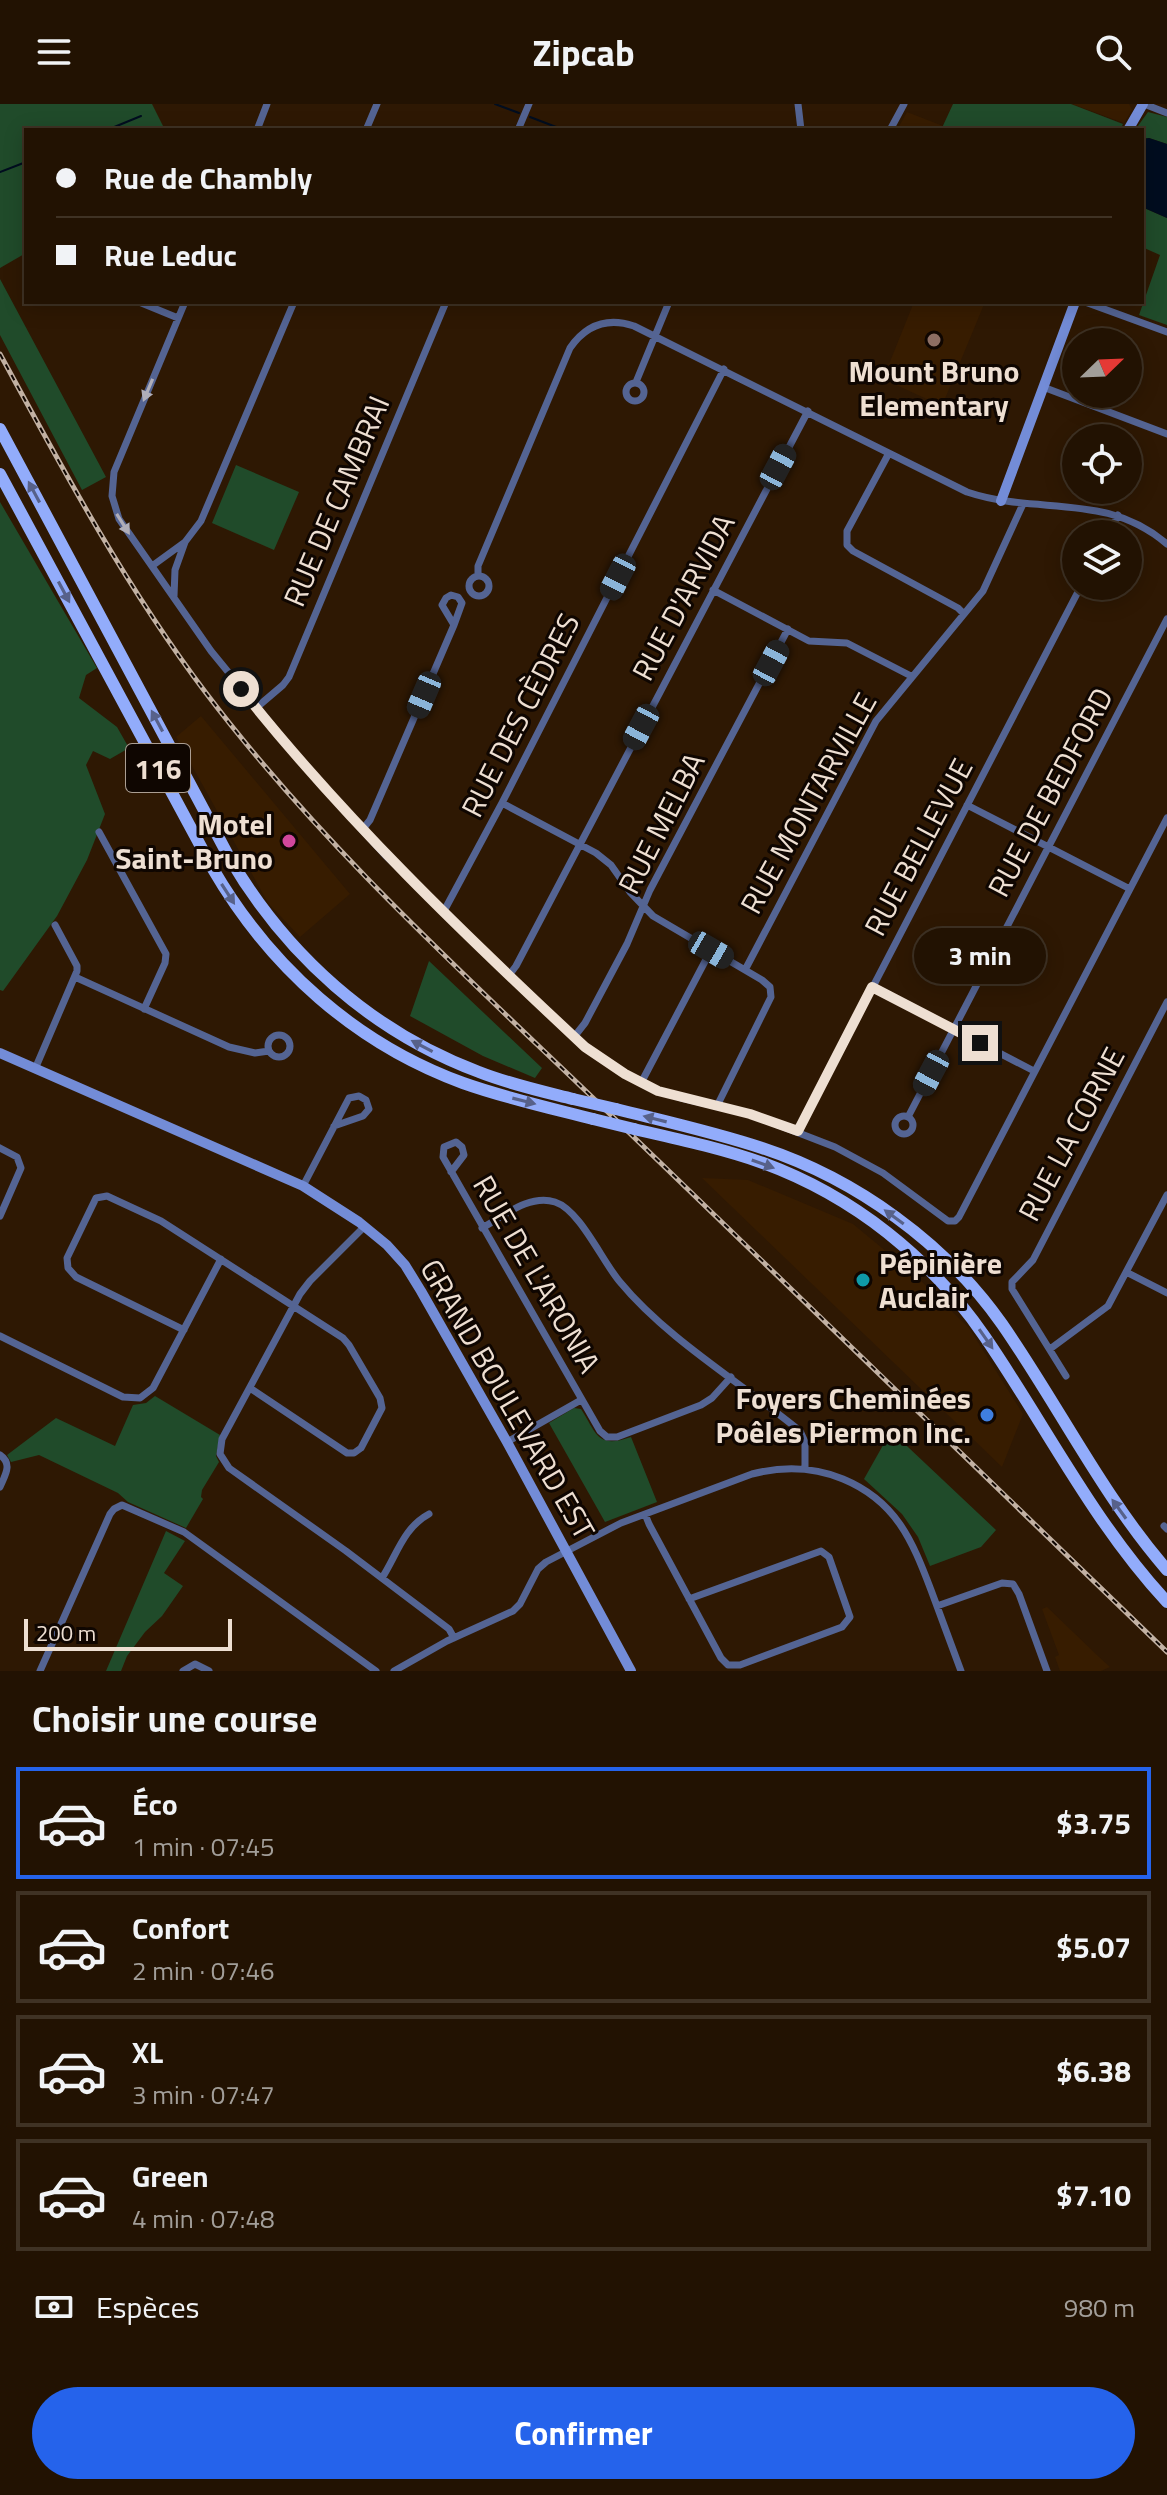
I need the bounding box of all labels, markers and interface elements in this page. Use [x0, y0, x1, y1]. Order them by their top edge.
text: Zipcab [532, 25, 635, 80]
icon: menu [32, 30, 76, 74]
icon: search [1091, 30, 1135, 74]
text: Rue de Chambly [104, 155, 312, 201]
text: Rue Leduc [104, 232, 237, 278]
north arrow [1062, 328, 1142, 408]
map controls [1062, 328, 1142, 600]
marker: Mount Bruno Elementary [925, 331, 943, 349]
place label: Mount Bruno Elementary [849, 348, 1019, 428]
one-way arrow [142, 378, 155, 402]
street label: RUE DE CAMBRAI [271, 388, 401, 614]
button: locate [1062, 424, 1142, 504]
car [756, 440, 800, 494]
one-way arrow [27, 480, 40, 503]
street label: RUE D'ARVIDA [620, 505, 746, 689]
one-way arrow [116, 514, 131, 535]
button: layers [1062, 520, 1142, 600]
car [596, 550, 640, 604]
one-way arrow [56, 581, 70, 603]
street label: RUE DES CÈDRES [449, 605, 591, 825]
car [749, 636, 793, 690]
car [404, 668, 444, 722]
route start [223, 671, 259, 707]
street label: RUE DE BEDFORD [975, 679, 1125, 905]
street label: RUE MONTARVILLE [728, 684, 888, 922]
car [619, 700, 663, 754]
one-way arrow [150, 709, 163, 732]
road number: 116 [126, 744, 190, 792]
street label: RUE MELBA [606, 744, 716, 902]
street label: RUE BELLEVUE [852, 750, 984, 944]
place label: Motel Saint-Bruno [115, 801, 273, 881]
marker: Motel Saint-Bruno [280, 832, 298, 850]
one-way arrow [221, 883, 235, 905]
callout: 3 min [914, 927, 1046, 983]
car [684, 928, 738, 972]
text: 3 min [948, 936, 1012, 975]
route end [962, 1025, 998, 1061]
one-way arrow [410, 1039, 433, 1053]
street label: RUE LA CORNE [1006, 1039, 1136, 1229]
car [909, 1046, 953, 1100]
one-way arrow [511, 1095, 536, 1107]
one-way arrow [642, 1112, 667, 1125]
one-way arrow [751, 1158, 775, 1171]
street label: RUE DE L'ARONIA [462, 1166, 612, 1382]
one-way arrow [883, 1209, 904, 1225]
place label: Pépinière Auclair [879, 1240, 1002, 1320]
street label: GRAND BOULEVARD EST [409, 1250, 607, 1548]
marker: Pépinière Auclair [854, 1271, 872, 1289]
one-way arrow [978, 1328, 993, 1349]
place label: Foyers Cheminées Poêles Piermon Inc. [715, 1375, 971, 1455]
marker: Foyers Cheminées Poêles Piermon Inc. [978, 1406, 996, 1424]
one-way arrow [1111, 1498, 1127, 1520]
scale bar [24, 1615, 232, 1651]
text: 200 m [36, 1616, 96, 1650]
text: Choisir une course [32, 1691, 317, 1746]
text: Éco [132, 1781, 178, 1827]
icon: car [36, 1787, 108, 1859]
text: $3.75 [1056, 1800, 1131, 1846]
text: 1 min · 07:45 [132, 1827, 275, 1866]
text: Confort [132, 1905, 229, 1951]
icon: car [36, 1911, 108, 1983]
text: $5.07 [1056, 1924, 1131, 1970]
text: 2 min · 07:46 [132, 1951, 275, 1990]
text: XL [132, 2029, 163, 2075]
icon: car [36, 2035, 108, 2107]
text: $6.38 [1056, 2048, 1131, 2094]
text: 3 min · 07:47 [132, 2075, 275, 2114]
text: Green [132, 2153, 209, 2199]
icon: car [36, 2159, 108, 2231]
text: $7.10 [1056, 2172, 1131, 2218]
text: 4 min · 07:48 [132, 2199, 275, 2238]
text: Espèces [96, 2284, 200, 2330]
icon: cash [32, 2285, 76, 2329]
text: 980 m [1064, 2288, 1135, 2327]
button: Confirmer [32, 2387, 1135, 2479]

